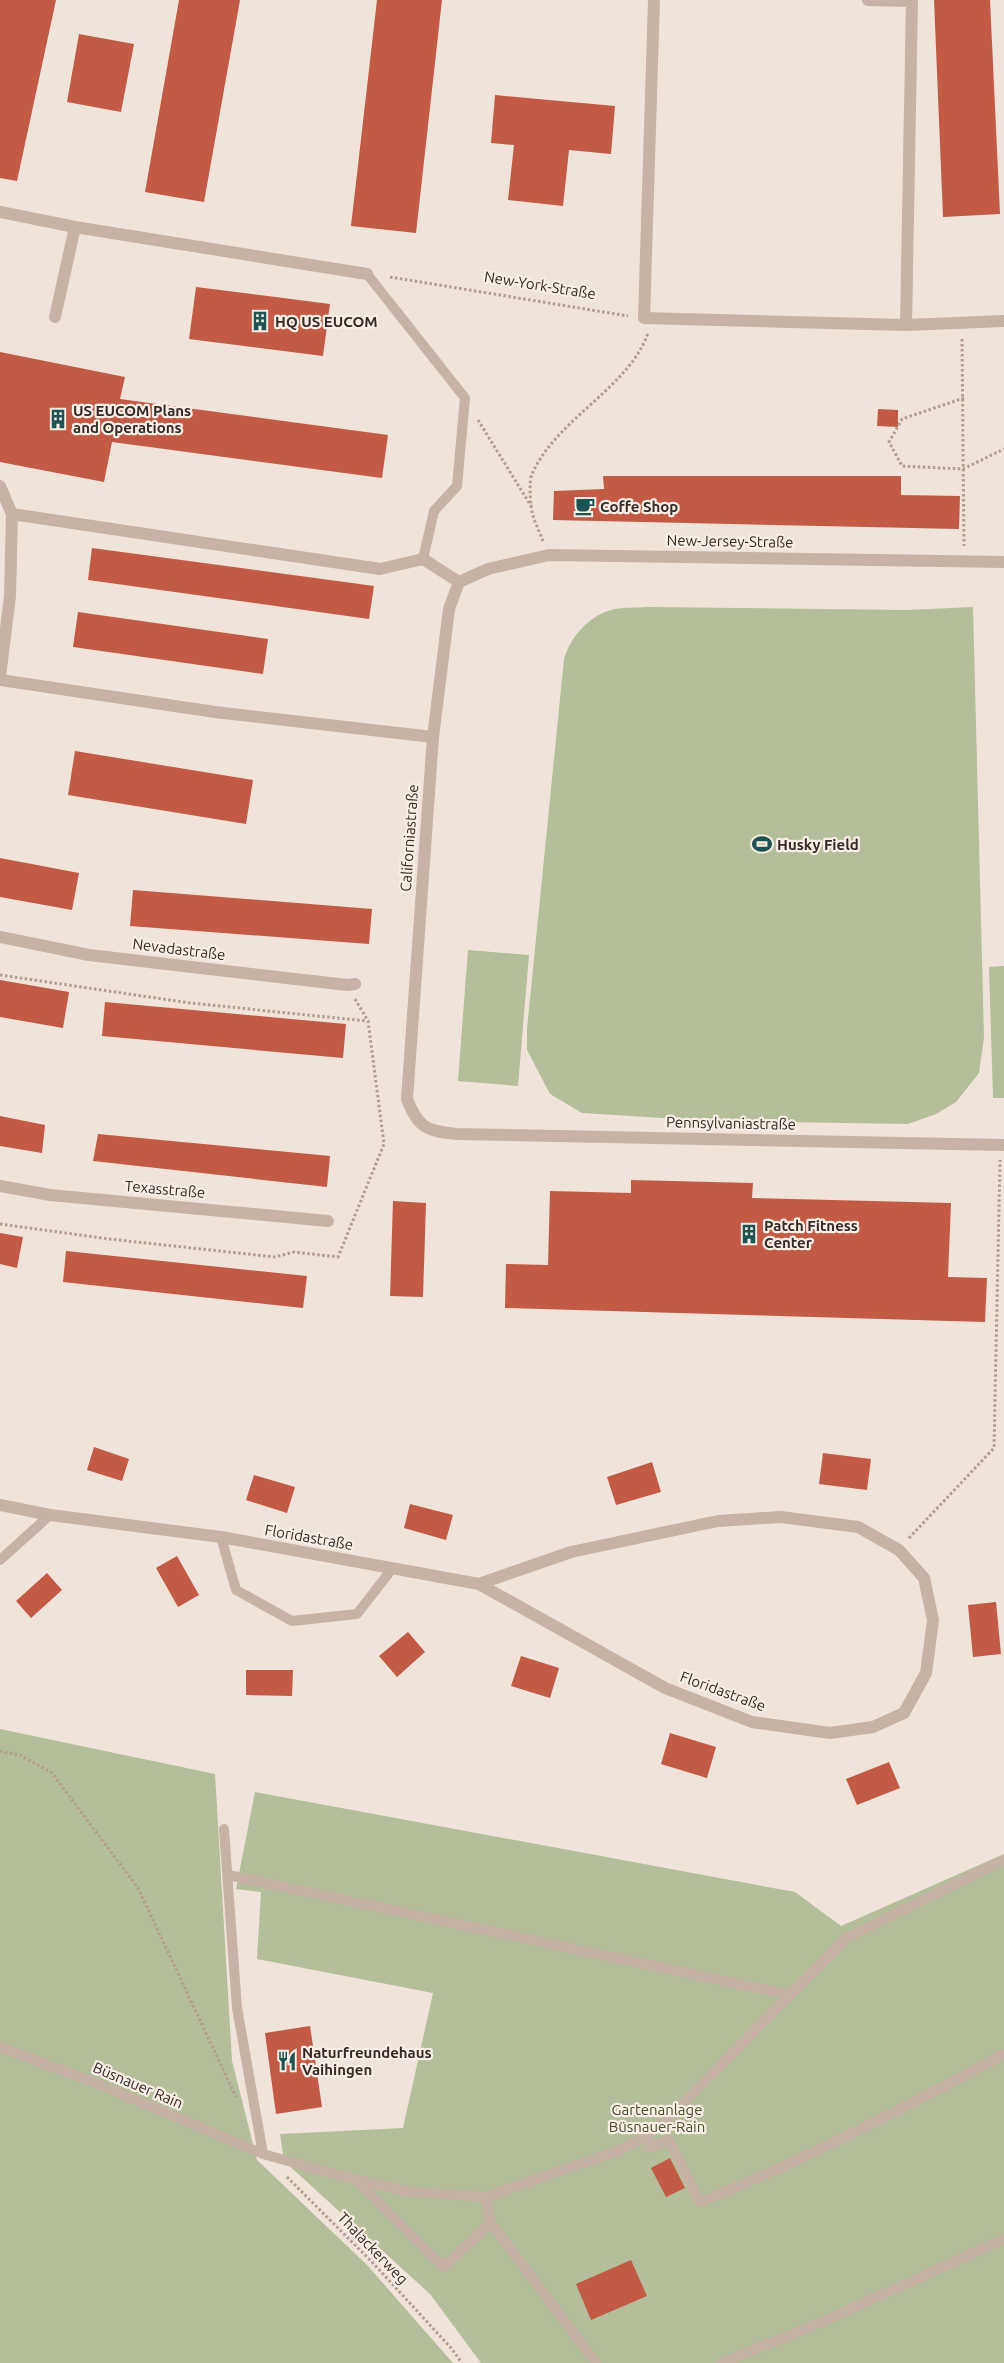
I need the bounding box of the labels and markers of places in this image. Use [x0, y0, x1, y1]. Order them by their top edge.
building icon: HQ US EUCOM [249, 310, 271, 332]
place label: HQ US EUCOM [275, 313, 378, 330]
place label: US EUCOM Plans and Operations [73, 402, 191, 436]
building icon: US EUCOM Plans and Operations [47, 408, 69, 430]
cafe icon: Coffe Shop [574, 495, 596, 517]
place label: Coffe Shop [600, 498, 678, 515]
sports icon: Husky Field [751, 833, 773, 855]
place label: Husky Field [777, 836, 859, 853]
place label: Patch Fitness Center [764, 1217, 858, 1251]
building icon: Patch Fitness Center [738, 1223, 760, 1245]
place label: Naturfreundehaus Vaihingen [302, 2044, 432, 2078]
restaurant icon: Naturfreundehaus Vaihingen [276, 2050, 298, 2072]

